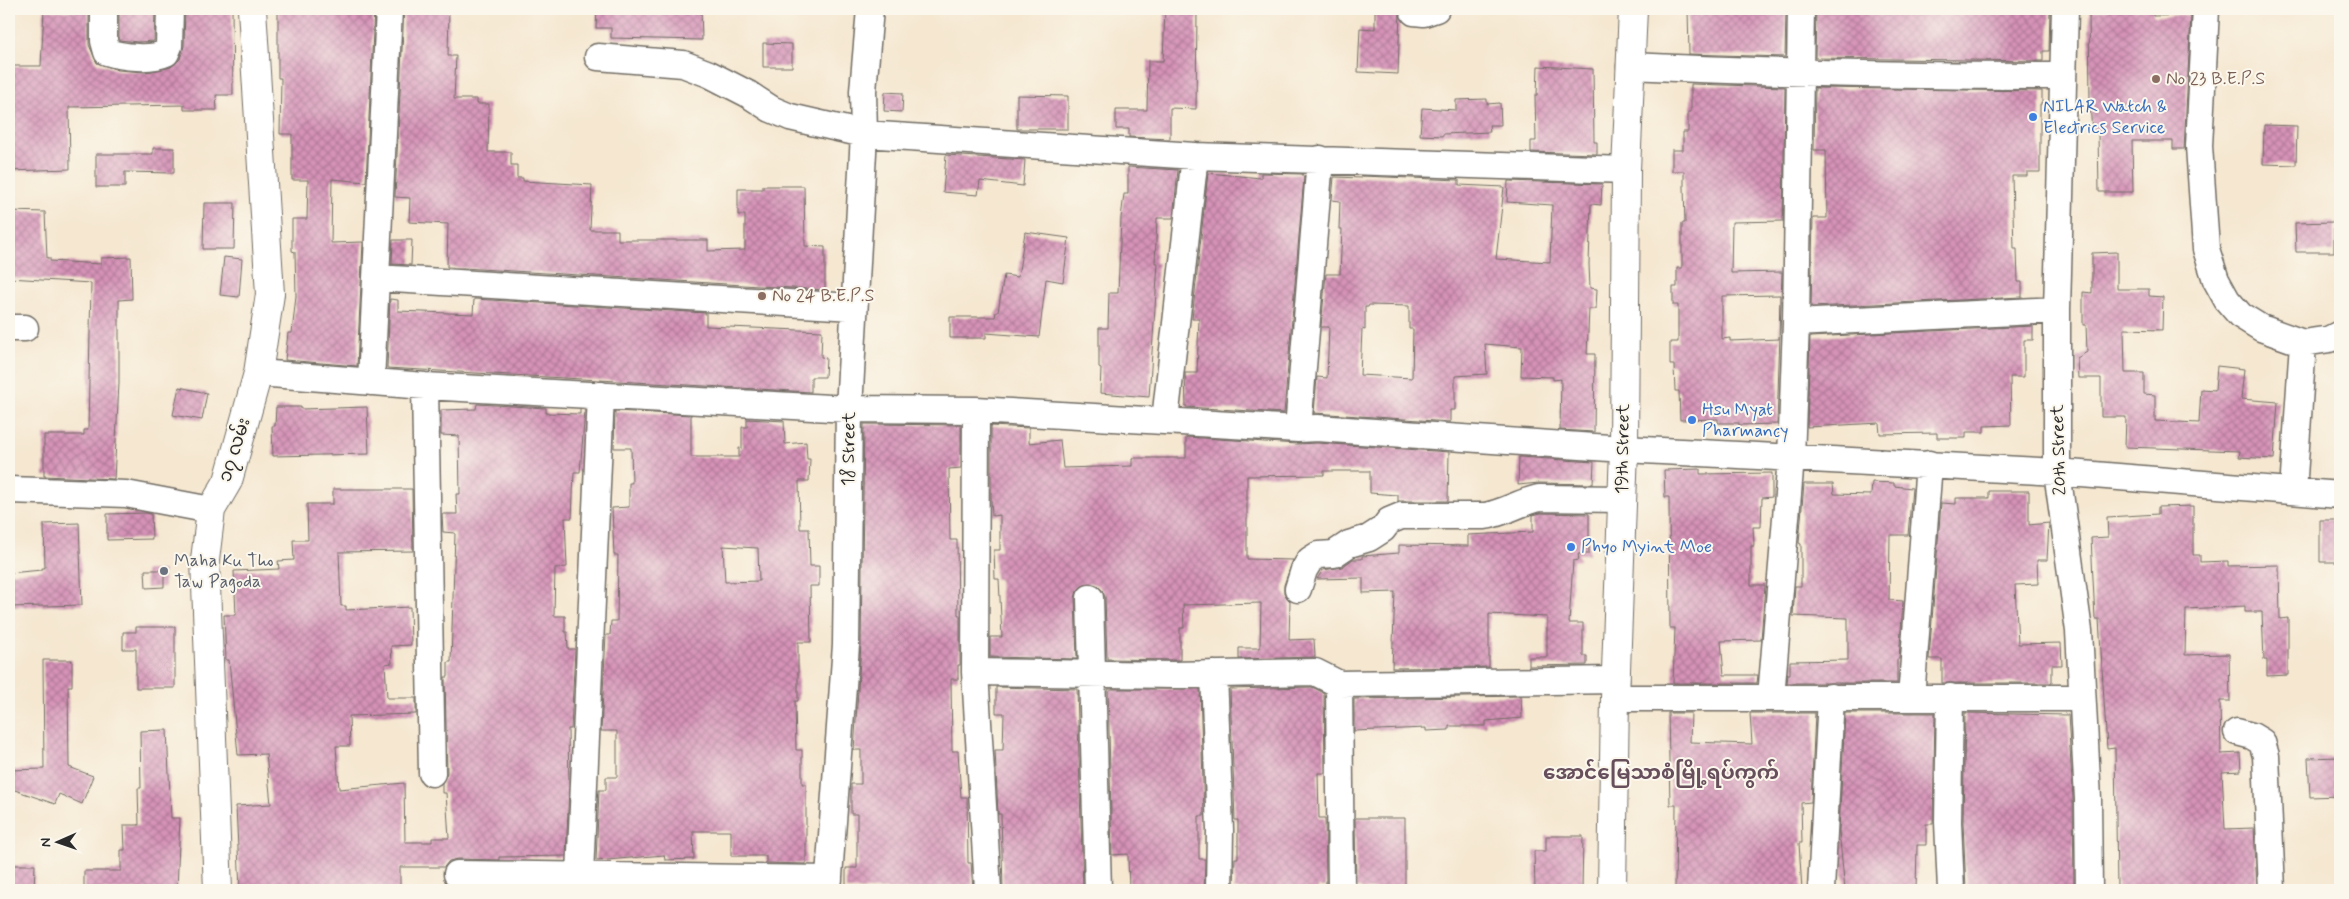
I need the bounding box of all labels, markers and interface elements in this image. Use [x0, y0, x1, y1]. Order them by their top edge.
place label: No 23 B.E.P.S [2166, 67, 2265, 91]
marker: No 23 B.E.P.S [2150, 73, 2162, 85]
place label: NILAR Watch & Electrics Service [2043, 95, 2167, 140]
marker: NILAR Watch & Electrics Service [2027, 111, 2039, 123]
place label: No 24 B.E.P.S [772, 284, 875, 308]
marker: No 24 B.E.P.S [756, 290, 768, 302]
place label: Hsu Myat Pharmancy [1702, 398, 1789, 443]
street label: 19th Street [1610, 403, 1636, 494]
street label: 20th Street [2045, 404, 2073, 496]
street label: 18 Street [836, 411, 862, 486]
street label: ၁၇ လမ်း [211, 414, 259, 486]
marker: Hsu Myat Pharmancy [1686, 414, 1698, 426]
place label: Phyo Myint Moe [1581, 535, 1712, 559]
marker: Phyo Myint Moe [1565, 541, 1577, 553]
place label: Maha Ku Tho Taw Pagoda [174, 549, 274, 594]
marker: Maha Ku Tho Taw Pagoda [158, 565, 170, 577]
district label: အောင်မြေသာစံမြို့ရပ်ကွက် [1543, 759, 1779, 788]
north arrow [32, 816, 82, 866]
text: N [37, 837, 55, 847]

